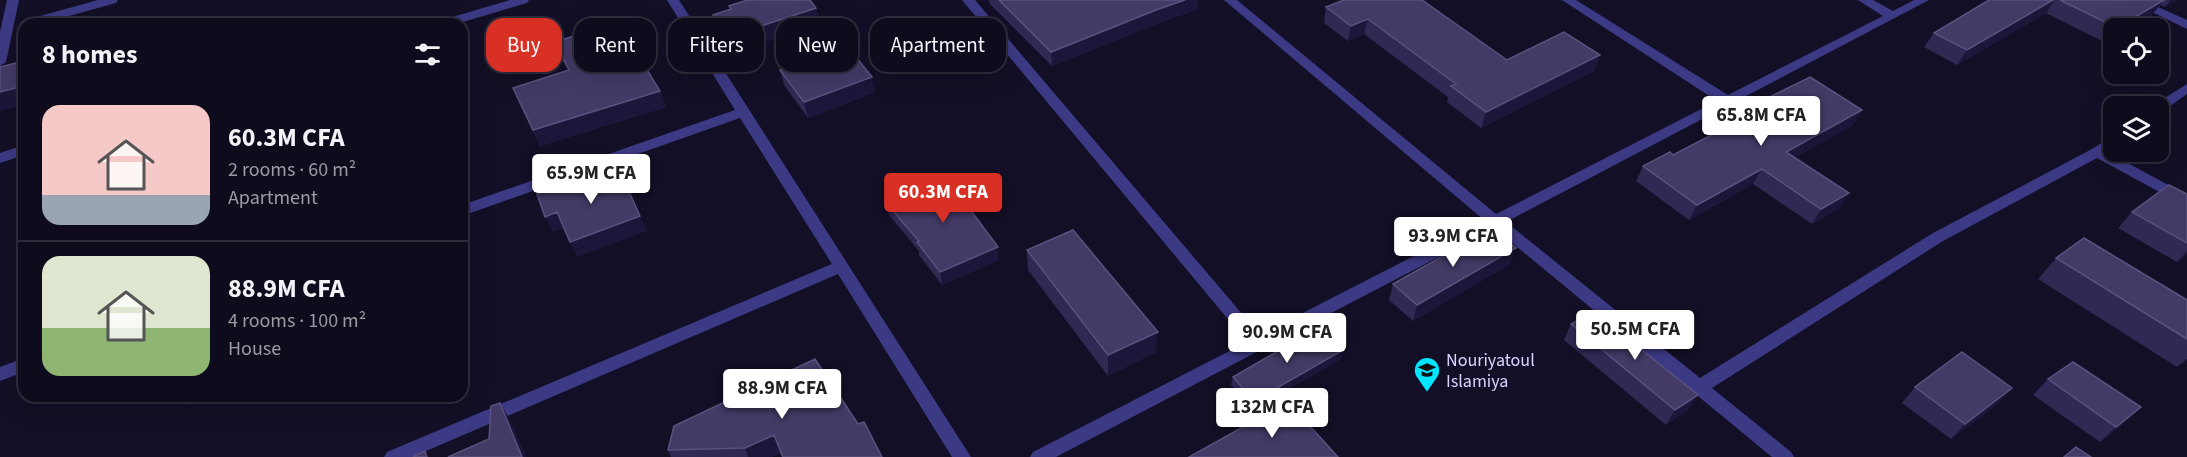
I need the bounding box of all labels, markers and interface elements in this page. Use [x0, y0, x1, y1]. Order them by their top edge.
chip: Buy [486, 18, 562, 72]
chip: Rent [574, 18, 656, 72]
chip: Filters [668, 18, 764, 72]
chip: New [776, 18, 858, 72]
chip: Apartment [870, 18, 1006, 72]
map controls [2103, 18, 2169, 162]
button: locate [2103, 18, 2169, 84]
text: 8 homes [42, 36, 137, 73]
icon: filters [411, 38, 444, 71]
pin: 65.8M CFA [1692, 96, 1830, 147]
button: layers [2103, 96, 2169, 162]
text: 65.8M CFA [1716, 101, 1806, 129]
text: 60.3M CFA [228, 119, 345, 156]
icon: home [90, 129, 162, 201]
pin: 65.9M CFA [522, 154, 660, 205]
text: 2 rooms · 60 m² [228, 156, 356, 184]
text: 65.9M CFA [546, 159, 636, 187]
pin: 60.3M CFA [874, 173, 1012, 224]
text: 60.3M CFA [898, 178, 988, 206]
text: Apartment [228, 184, 318, 212]
pin: 93.9M CFA [1384, 217, 1522, 268]
text: 93.9M CFA [1408, 222, 1498, 250]
text: 88.9M CFA [228, 270, 345, 307]
icon: home [90, 280, 162, 352]
text: 4 rooms · 100 m² [228, 307, 366, 335]
pin: 50.5M CFA [1566, 310, 1704, 361]
pin: 90.9M CFA [1218, 313, 1356, 364]
text: 50.5M CFA [1590, 315, 1680, 343]
text: 90.9M CFA [1242, 318, 1332, 346]
text: House [228, 335, 281, 363]
place label: Nouriyatoul Islamiya [1446, 348, 1535, 394]
school or university icon: Nouriyatoul Islamiya [1412, 355, 1442, 393]
pin: 88.9M CFA [713, 369, 851, 420]
text: 88.9M CFA [737, 374, 827, 402]
pin: 132M CFA [1210, 388, 1334, 439]
text: 132M CFA [1230, 393, 1314, 421]

